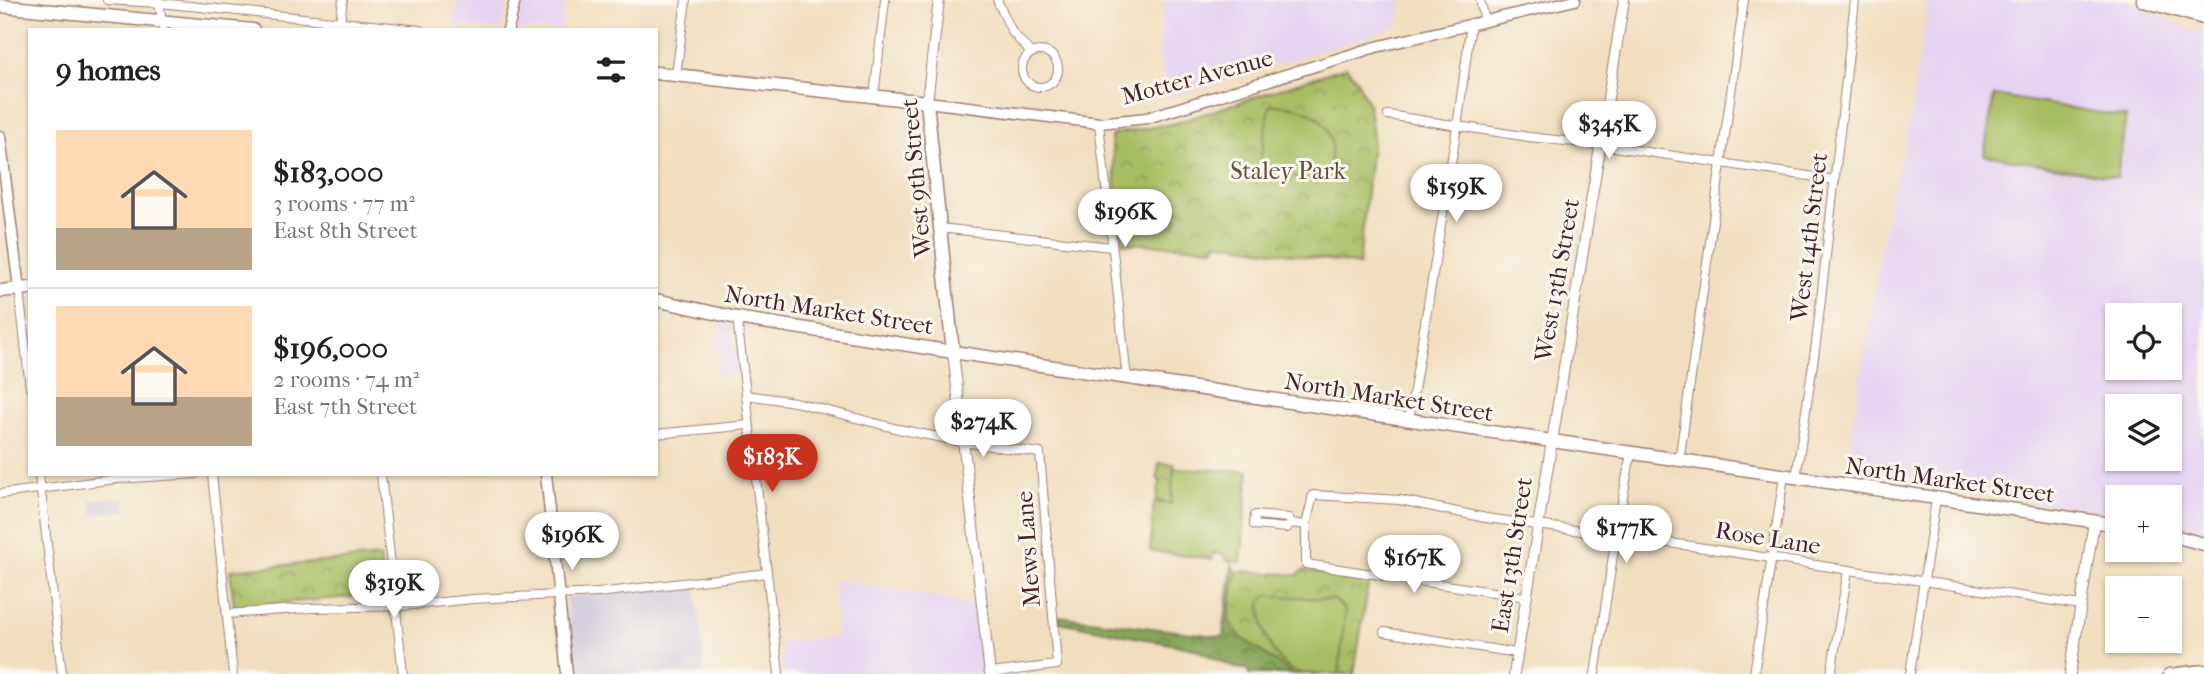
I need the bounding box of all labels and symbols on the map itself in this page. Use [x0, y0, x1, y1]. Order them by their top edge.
street label: Motter Avenue [1118, 43, 1276, 111]
street label: West 9th Street [895, 97, 937, 260]
pin: $345K [1560, 102, 1658, 161]
street label: West 14th Street [1785, 151, 1833, 324]
park label: Staley Park [1230, 157, 1346, 185]
pin: $159K [1407, 164, 1505, 224]
pin: $196K [1076, 190, 1174, 249]
street label: West 13th Street [1529, 196, 1585, 365]
street label: North Market Street [722, 280, 936, 340]
street label: North Market Street [1282, 367, 1496, 427]
pin: $274K [934, 400, 1032, 459]
pin: $183K [723, 434, 821, 494]
street label: North Market Street [1843, 451, 2057, 509]
street label: East 13th Street [1486, 475, 1538, 635]
street label: Mews Lane [1010, 490, 1046, 608]
pin: $177K [1577, 505, 1675, 565]
pin: $196K [523, 512, 621, 572]
street label: Rose Lane [1713, 516, 1823, 560]
pin: $167K [1365, 536, 1463, 595]
pin: $319K [345, 560, 443, 620]

